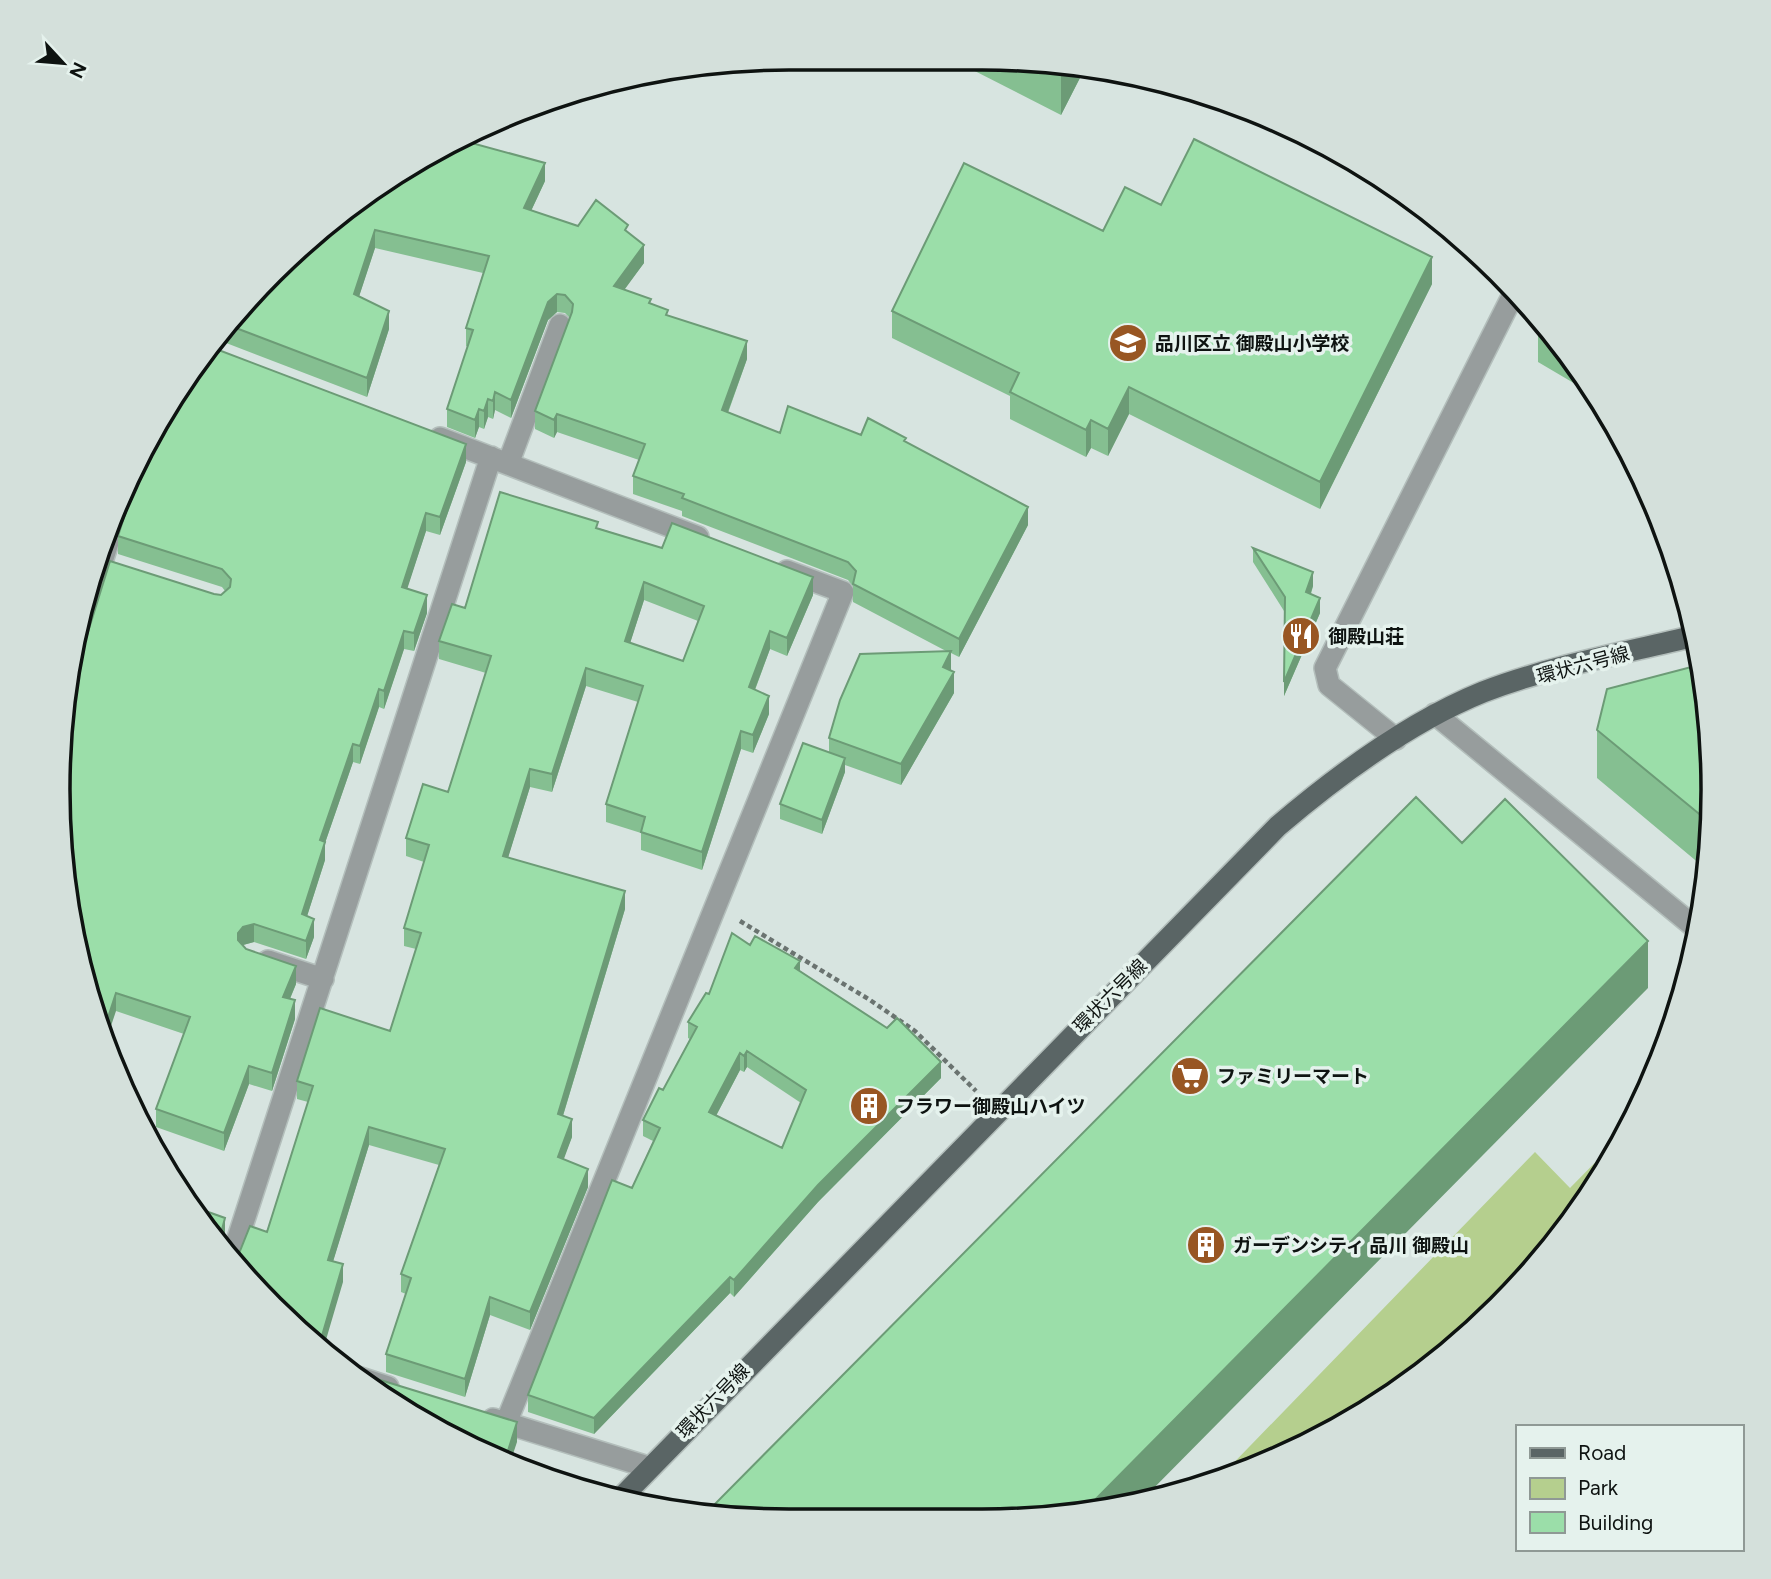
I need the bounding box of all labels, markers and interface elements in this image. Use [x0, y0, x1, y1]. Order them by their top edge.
north arrow [28, 28, 98, 98]
text: N [64, 59, 91, 82]
school or university icon: 品川区立 御殿山小学校 [1107, 322, 1149, 364]
place label: 品川区立 御殿山小学校 [1155, 332, 1350, 355]
restaurant icon: 御殿山荘 [1280, 615, 1322, 657]
place label: 御殿山荘 [1328, 625, 1404, 648]
street label: 環状六号線 [1534, 642, 1632, 688]
street label: 環状六号線 [1068, 954, 1152, 1038]
supermarket icon: ファミリーマート [1169, 1055, 1211, 1097]
place label: ファミリーマート [1217, 1065, 1369, 1088]
building icon: フラワー御殿山ハイツ [848, 1085, 890, 1127]
place label: フラワー御殿山ハイツ [896, 1095, 1086, 1118]
building icon: ガーデンシティ 品川 御殿山 [1185, 1224, 1227, 1266]
place label: ガーデンシティ 品川 御殿山 [1233, 1234, 1469, 1257]
street label: 環状六号線 [672, 1359, 754, 1443]
legend [1516, 1425, 1743, 1551]
text: Road [1578, 1440, 1626, 1465]
text: Park [1578, 1475, 1619, 1500]
text: Building [1578, 1510, 1653, 1535]

